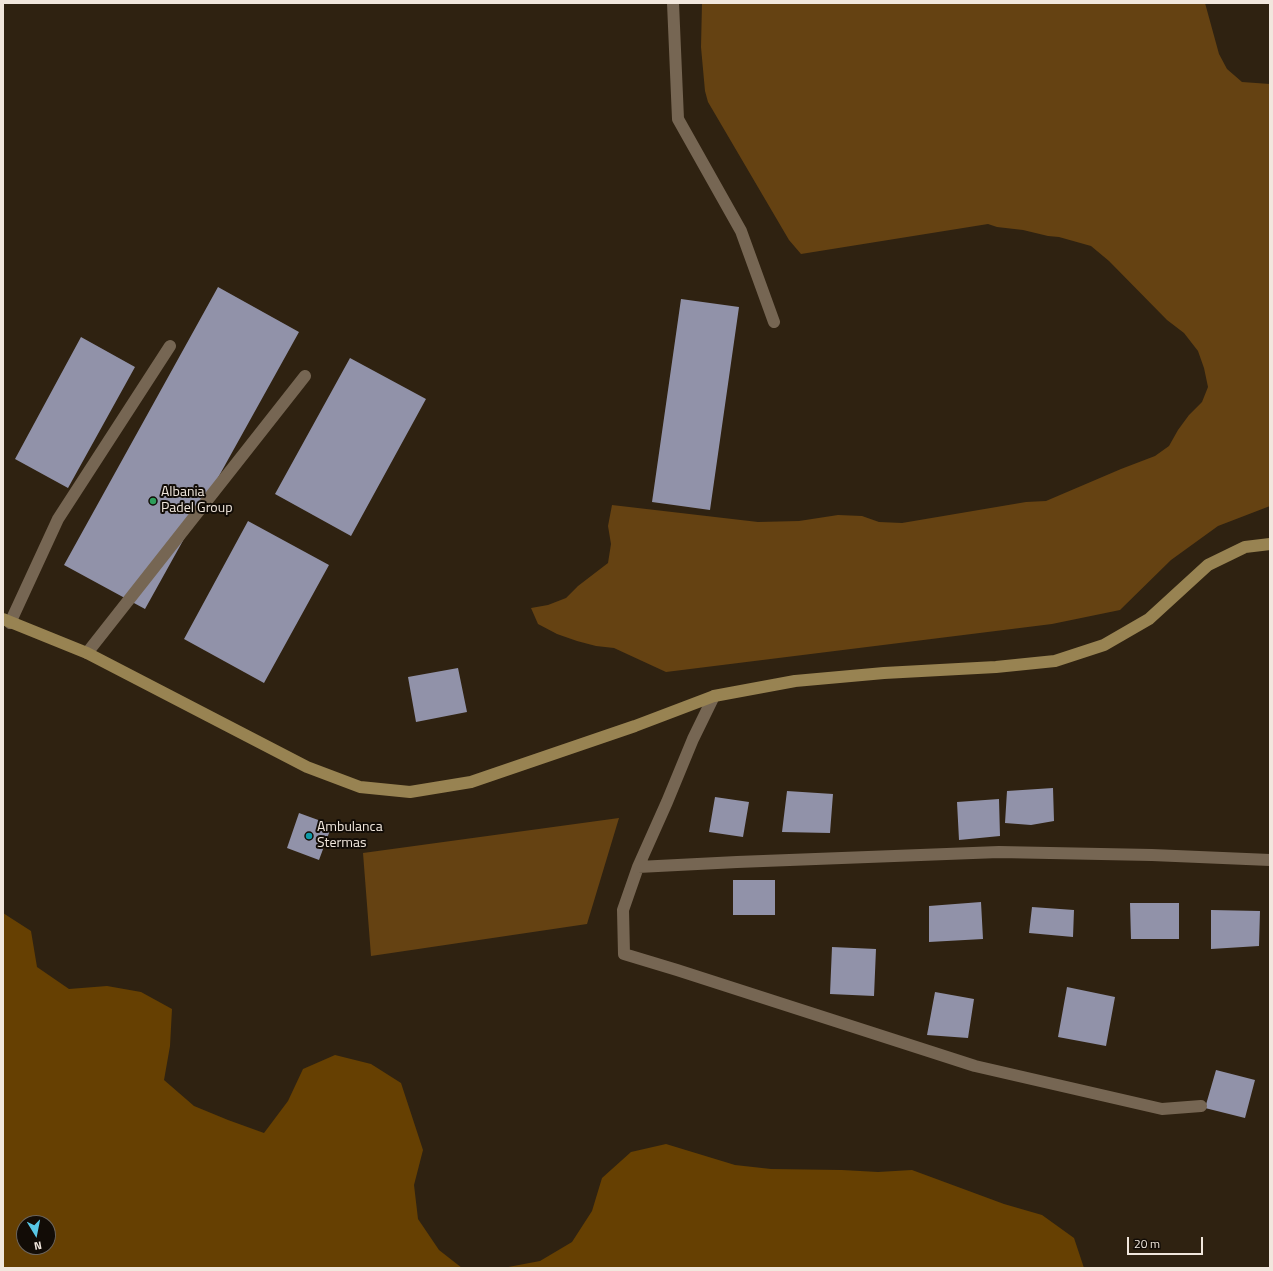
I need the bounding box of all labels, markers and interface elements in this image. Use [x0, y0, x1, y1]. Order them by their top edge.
place label: Albania Padel Group [161, 485, 233, 518]
marker: Albania Padel Group [148, 496, 158, 506]
place label: Ambulanca Stermas [317, 820, 383, 852]
marker: Ambulanca Stermas [304, 831, 314, 841]
north arrow [16, 1215, 56, 1255]
scale bar [1129, 1229, 1205, 1255]
text: 20 m [1134, 1234, 1160, 1253]
text: N [33, 1237, 43, 1254]

